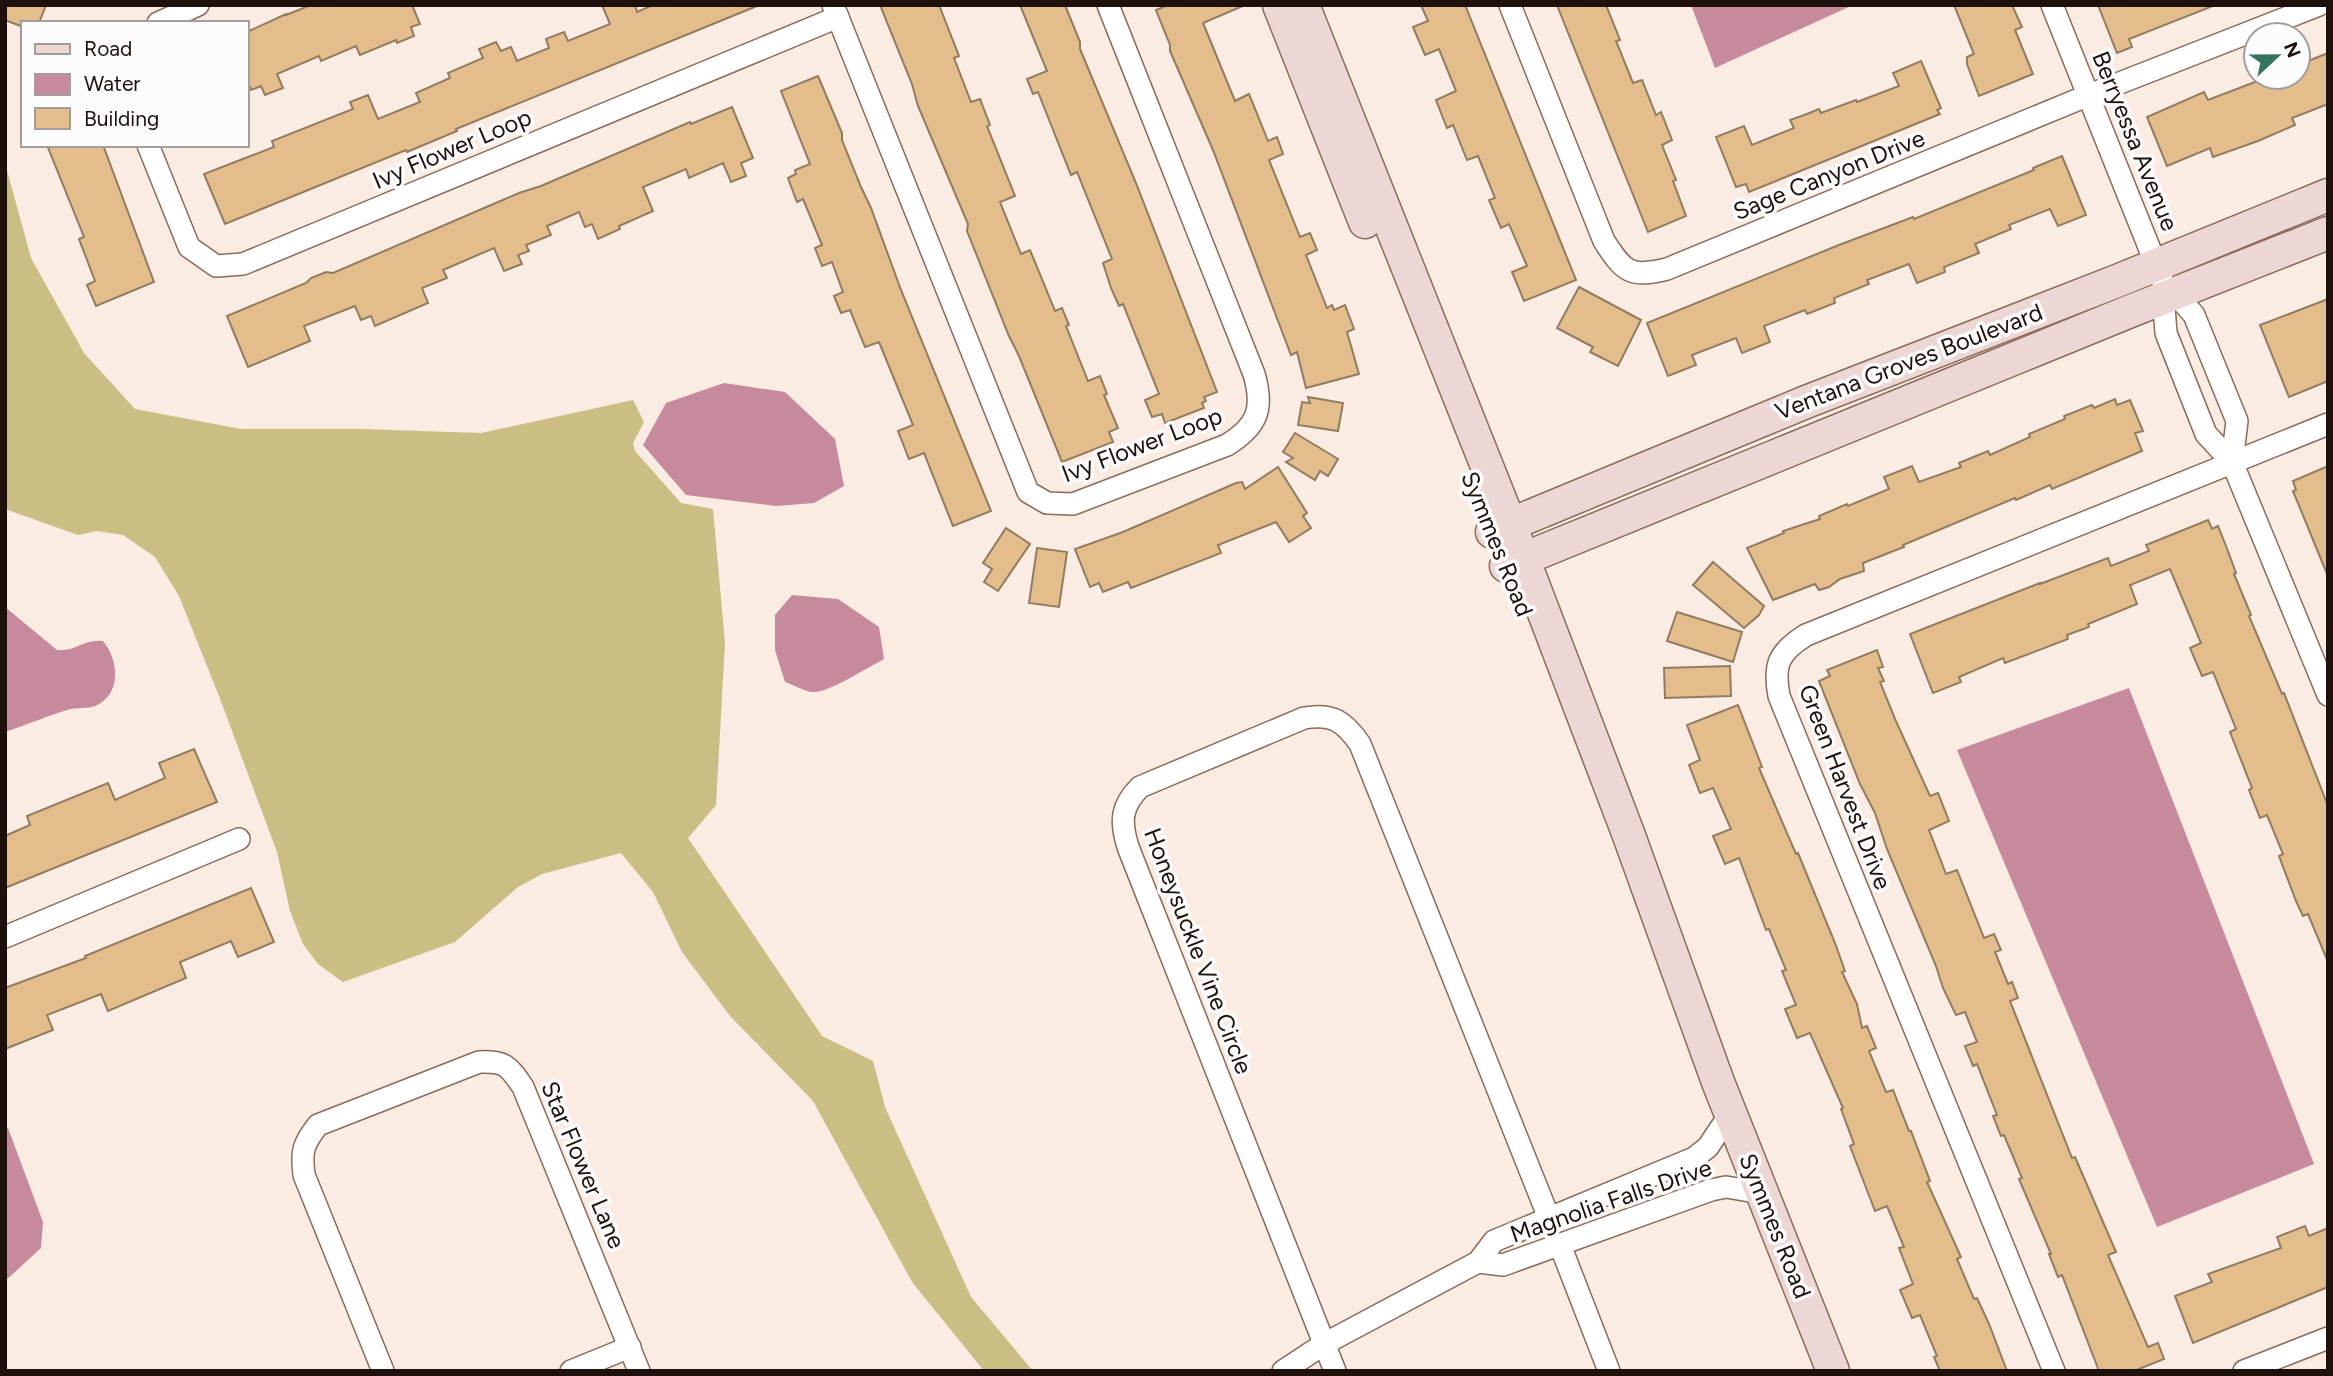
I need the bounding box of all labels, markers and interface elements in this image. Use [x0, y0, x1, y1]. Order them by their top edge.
legend [21, 21, 248, 147]
north arrow [2242, 21, 2312, 91]
text: Road [84, 36, 132, 61]
text: N [2279, 39, 2306, 61]
street label: Berryessa Avenue [2086, 47, 2185, 235]
text: Water [84, 71, 140, 96]
street label: Ivy Flower Loop [368, 102, 536, 195]
text: Building [84, 106, 159, 131]
street label: Sage Canyon Drive [1729, 123, 1929, 226]
street label: Ventana Groves Boulevard [1771, 297, 2047, 426]
street label: Ivy Flower Loop [1057, 401, 1226, 488]
street label: Symmes Road [1455, 467, 1540, 620]
street label: Green Harvest Drive [1793, 680, 1898, 893]
street label: Honeysuckle Vine Circle [1138, 824, 1259, 1078]
street label: Star Flower Lane [535, 1077, 632, 1253]
street label: Symmes Road [1733, 1149, 1818, 1302]
street label: Magnolia Falls Drive [1506, 1152, 1715, 1249]

